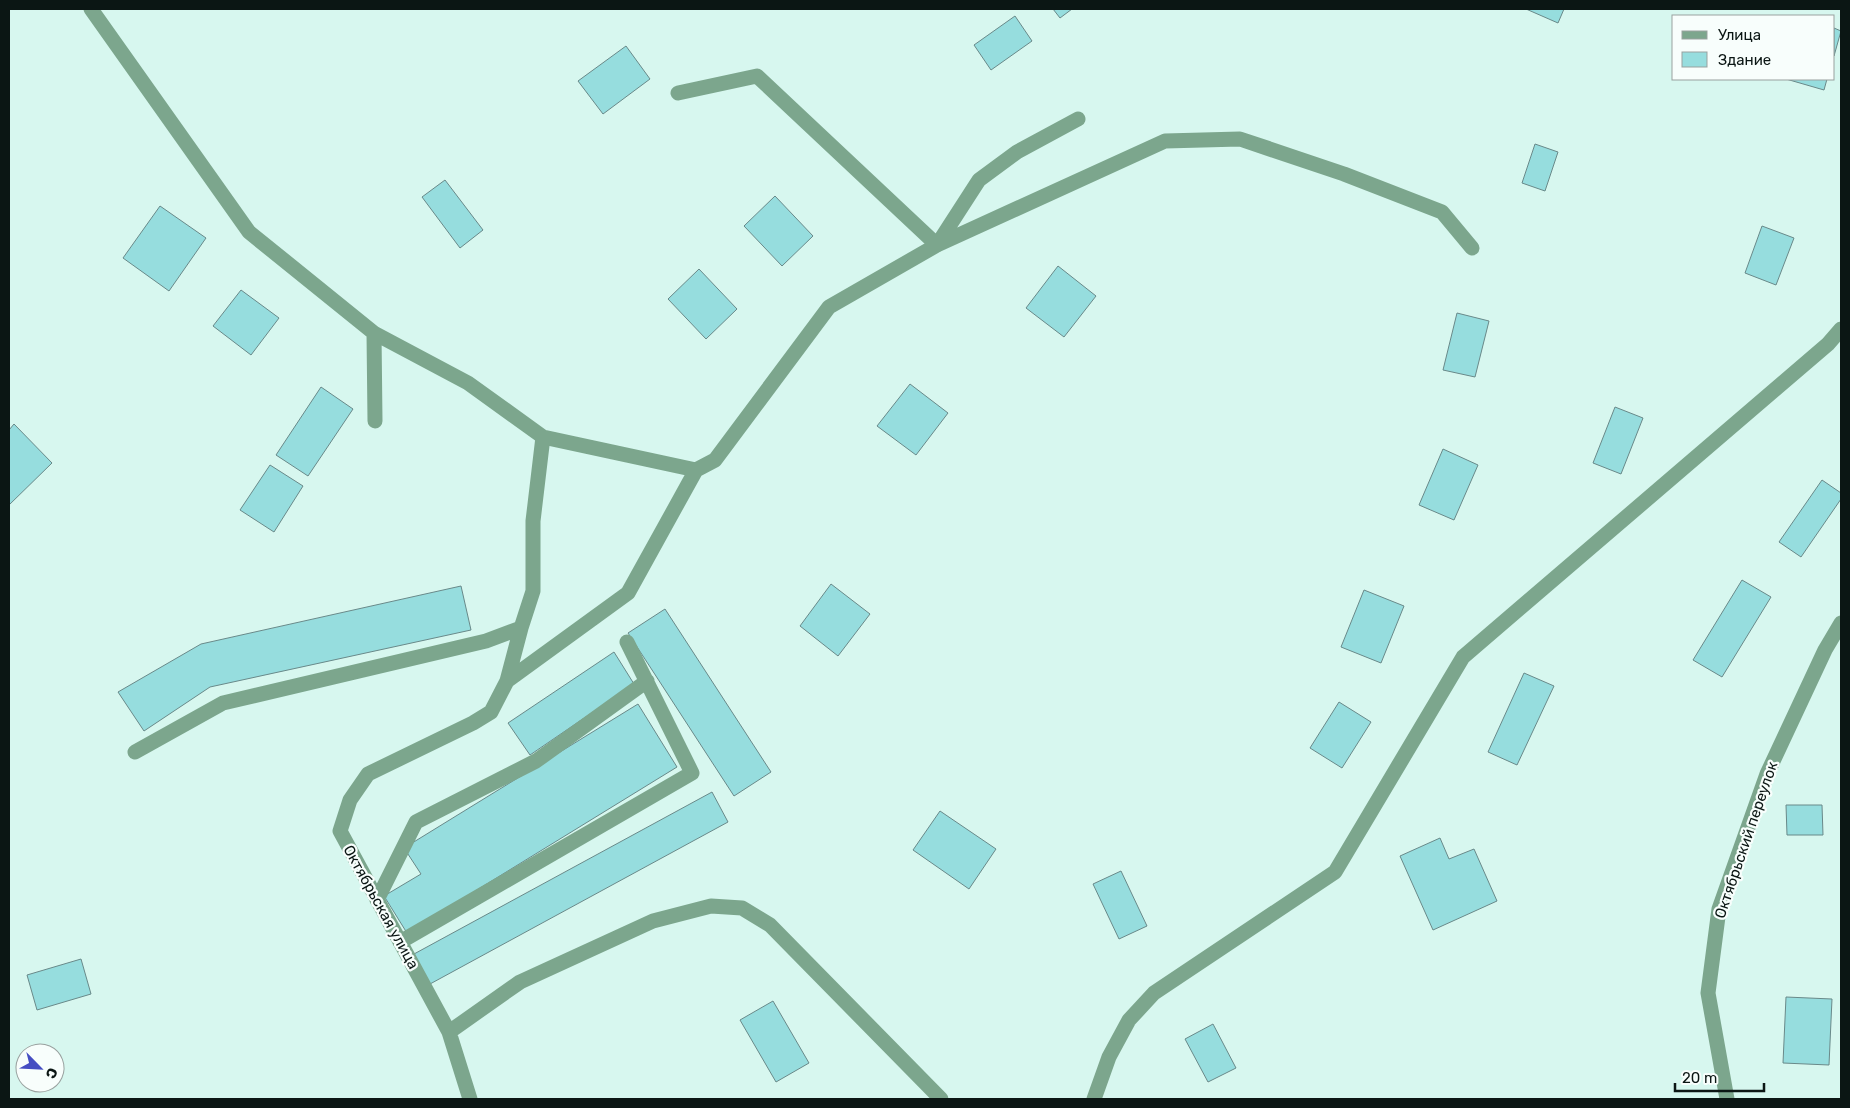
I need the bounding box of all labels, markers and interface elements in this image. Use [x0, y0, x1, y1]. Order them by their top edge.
legend [1672, 15, 1835, 80]
text: Улица [1718, 26, 1761, 44]
text: Здание [1718, 51, 1771, 69]
street label: Октябрьский переулок [1711, 759, 1781, 921]
street label: Октябрьская улица [339, 842, 423, 972]
north arrow [15, 1043, 65, 1093]
scale bar [1675, 1060, 1764, 1092]
text: С [42, 1065, 61, 1081]
text: 20 m [1682, 1069, 1717, 1087]

